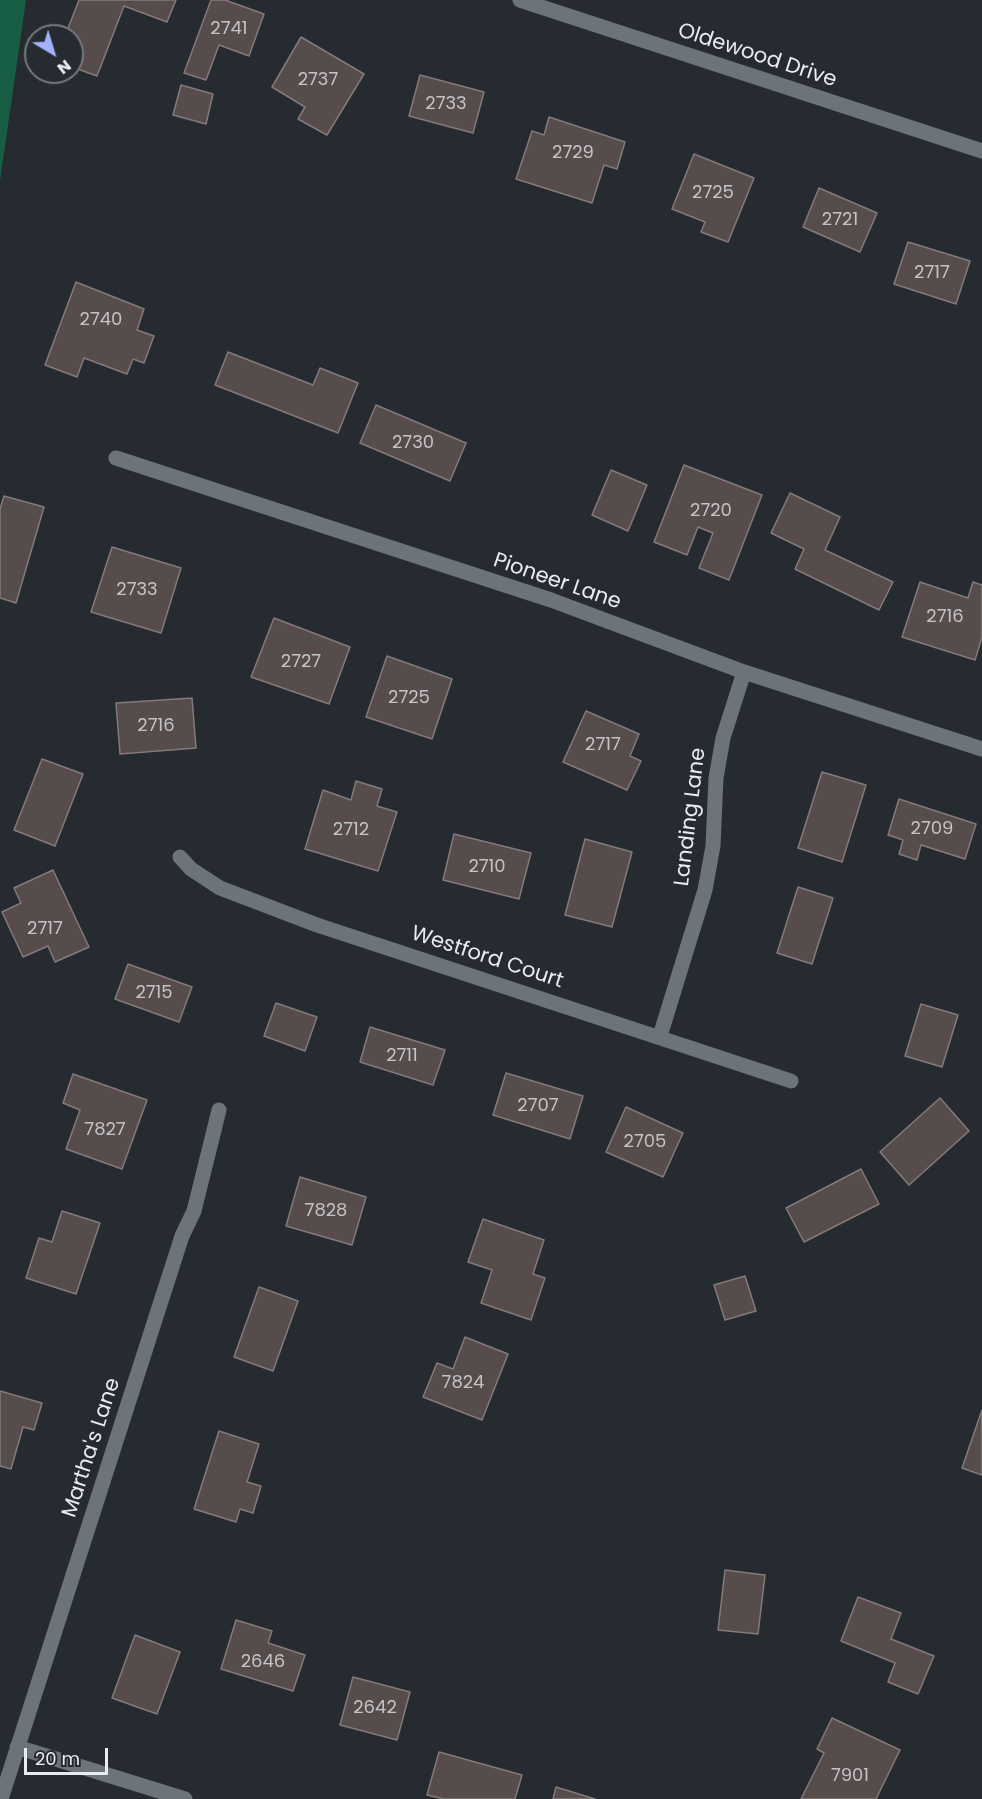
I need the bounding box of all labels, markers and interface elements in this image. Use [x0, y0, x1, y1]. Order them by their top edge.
house number: 2741 [210, 18, 248, 40]
street label: Oldewood Drive [674, 18, 840, 94]
north arrow [24, 24, 84, 84]
text: N [52, 54, 76, 80]
house number: 2737 [298, 69, 338, 91]
house number: 2733 [425, 93, 467, 115]
house number: 2729 [552, 142, 594, 164]
house number: 2725 [692, 182, 734, 204]
house number: 2721 [822, 209, 858, 231]
house number: 2717 [914, 262, 950, 284]
house number: 2740 [80, 309, 122, 331]
house number: 2730 [392, 432, 434, 454]
house number: 2720 [690, 500, 732, 522]
street label: Pioneer Lane [490, 548, 624, 616]
house number: 2733 [116, 579, 158, 601]
house number: 2716 [926, 606, 964, 628]
house number: 2727 [281, 651, 321, 673]
house number: 2725 [388, 687, 430, 709]
house number: 2716 [137, 715, 175, 737]
house number: 2717 [585, 734, 621, 756]
street label: Landing Lane [670, 746, 712, 888]
house number: 2709 [911, 818, 953, 840]
house number: 2712 [333, 819, 369, 841]
house number: 2710 [468, 856, 506, 878]
house number: 2717 [27, 918, 63, 940]
street label: Westford Court [408, 921, 566, 995]
house number: 2715 [135, 982, 173, 1004]
house number: 2711 [386, 1045, 418, 1067]
house number: 2707 [517, 1095, 559, 1117]
house number: 7827 [84, 1119, 126, 1141]
house number: 2705 [624, 1131, 666, 1153]
house number: 7828 [305, 1200, 347, 1222]
house number: 7824 [442, 1372, 484, 1394]
street label: Martha's Lane [58, 1375, 126, 1521]
house number: 2646 [241, 1651, 285, 1673]
house number: 2642 [353, 1697, 397, 1719]
scale bar [27, 1736, 111, 1774]
text: 20 m [35, 1746, 80, 1771]
house number: 7901 [831, 1765, 869, 1787]

